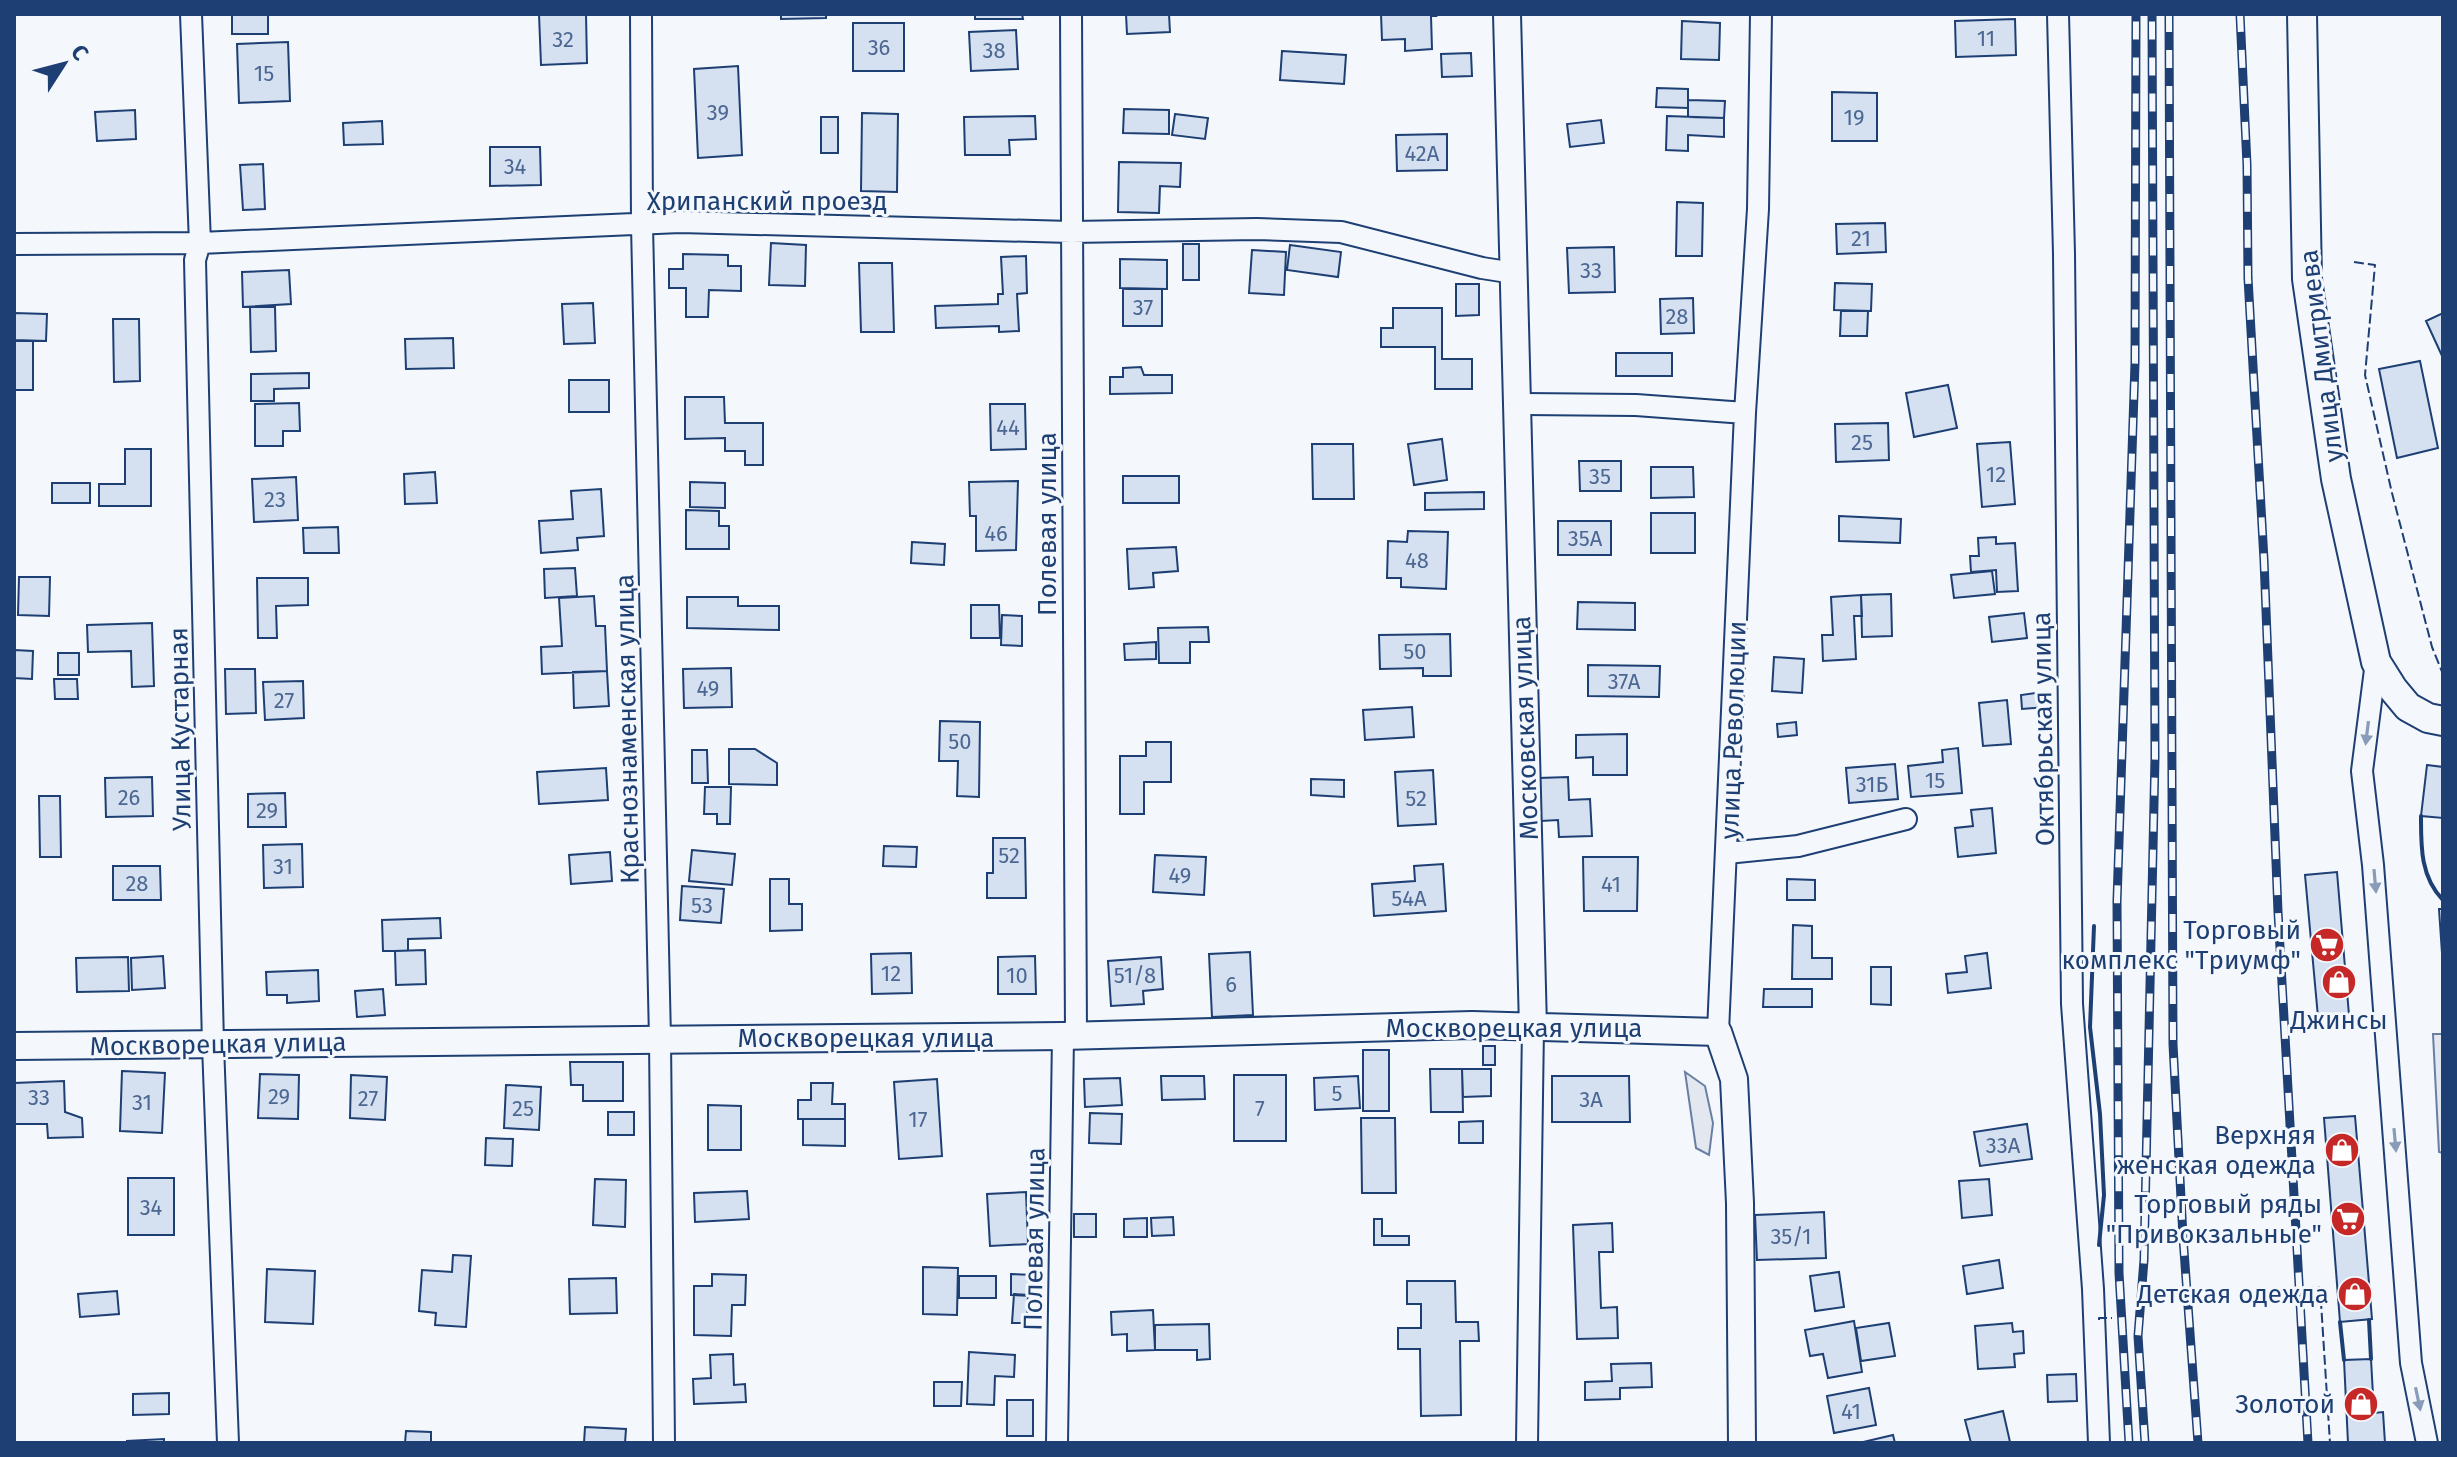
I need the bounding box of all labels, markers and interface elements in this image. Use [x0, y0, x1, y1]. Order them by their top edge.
north arrow [24, 24, 104, 104]
house number: 11 [1977, 25, 1995, 52]
house number: 32 [552, 26, 574, 53]
house number: 36 [868, 34, 890, 61]
house number: 38 [982, 37, 1006, 64]
text: С [65, 39, 95, 66]
house number: 15 [254, 60, 274, 87]
house number: 39 [707, 99, 729, 126]
house number: 19 [1843, 104, 1865, 131]
house number: 42А [1405, 140, 1440, 167]
house number: 34 [504, 153, 527, 180]
street label: Хрипанский проезд [647, 186, 887, 217]
house number: 21 [1851, 225, 1871, 252]
street label: улица Дмитриева [2293, 248, 2350, 464]
house number: 33 [1580, 257, 1602, 284]
house number: 37 [1133, 294, 1154, 321]
house number: 28 [1665, 303, 1689, 330]
house number: 44 [996, 414, 1020, 441]
house number: 25 [1851, 429, 1873, 456]
street label: Полевая улица [1032, 432, 1063, 616]
house number: 12 [1986, 461, 2006, 488]
house number: 35 [1589, 463, 1611, 490]
house number: 23 [264, 486, 286, 513]
house number: 46 [984, 520, 1008, 547]
house number: 35А [1568, 525, 1603, 552]
house number: 48 [1405, 547, 1429, 574]
street label: Краснознаменская улица [609, 574, 646, 884]
street label: Октябрьская улица [2026, 612, 2061, 846]
street label: Московская улица [1506, 615, 1545, 841]
street label: улица Революции [1714, 620, 1753, 840]
street label: Улица Кустарная [163, 627, 198, 831]
house number: 50 [1403, 638, 1427, 665]
house number: 37А [1608, 668, 1641, 695]
house number: 49 [697, 675, 719, 702]
house number: 27 [274, 687, 294, 714]
one-way arrow [2360, 721, 2373, 746]
house number: 50 [948, 728, 972, 755]
house number: 15 [1925, 767, 1945, 794]
house number: 31Б [1856, 771, 1889, 798]
house number: 26 [118, 784, 140, 811]
house number: 52 [1405, 785, 1427, 812]
house number: 29 [256, 797, 278, 824]
house number: 52 [998, 842, 1020, 869]
house number: 31 [273, 853, 293, 880]
house number: 49 [1169, 862, 1191, 889]
one-way arrow [2368, 869, 2381, 894]
house number: 28 [125, 870, 149, 897]
house number: 41 [1601, 871, 1621, 898]
house number: 54А [1391, 885, 1427, 912]
house number: 53 [691, 892, 713, 919]
place label: Торговый комплекс "Триумф" [2061, 915, 2301, 976]
supermarket icon: Торговый комплекс "Триумф" [2308, 926, 2346, 964]
house number: 12 [881, 960, 901, 987]
house number: 10 [1006, 962, 1028, 989]
house number: 51/8 [1114, 962, 1156, 989]
shop icon: Джинсы [2320, 963, 2358, 1001]
house number: 6 [1225, 971, 1237, 998]
place label: Джинсы [2289, 1005, 2388, 1036]
street label: Москворецкая улица [1386, 1013, 1642, 1044]
street label: Москворецкая улица [738, 1023, 994, 1054]
street label: Москворецкая улица [89, 1027, 347, 1062]
house number: 5 [1331, 1080, 1343, 1107]
house number: 29 [268, 1083, 290, 1110]
house number: 33 [28, 1084, 50, 1111]
house number: 27 [358, 1085, 378, 1112]
house number: 3А [1579, 1086, 1603, 1113]
house number: 31 [132, 1089, 152, 1116]
house number: 25 [512, 1095, 534, 1122]
house number: 7 [1255, 1095, 1265, 1122]
house number: 17 [908, 1106, 928, 1133]
place label: Верхняя женская одежда [2116, 1120, 2316, 1181]
one-way arrow [2389, 1128, 2402, 1153]
shop icon: Верхняя женская одежда [2323, 1131, 2361, 1169]
house number: 33А [1986, 1132, 2021, 1159]
street label: Полевая улица [1017, 1147, 1052, 1331]
place label: Торговый ряды "Привокзальные" [2106, 1189, 2322, 1250]
house number: 34 [140, 1194, 163, 1221]
supermarket icon: Торговый ряды "Привокзальные" [2329, 1200, 2367, 1238]
house number: 35/1 [1770, 1223, 1812, 1250]
shop icon: Детская одежда [2336, 1275, 2374, 1313]
place label: Детская одежда [2136, 1279, 2329, 1310]
shop icon: Золотой [2342, 1385, 2380, 1423]
one-way arrow [2412, 1386, 2425, 1411]
place label: Золотой [2235, 1389, 2335, 1420]
house number: 41 [1841, 1398, 1861, 1425]

